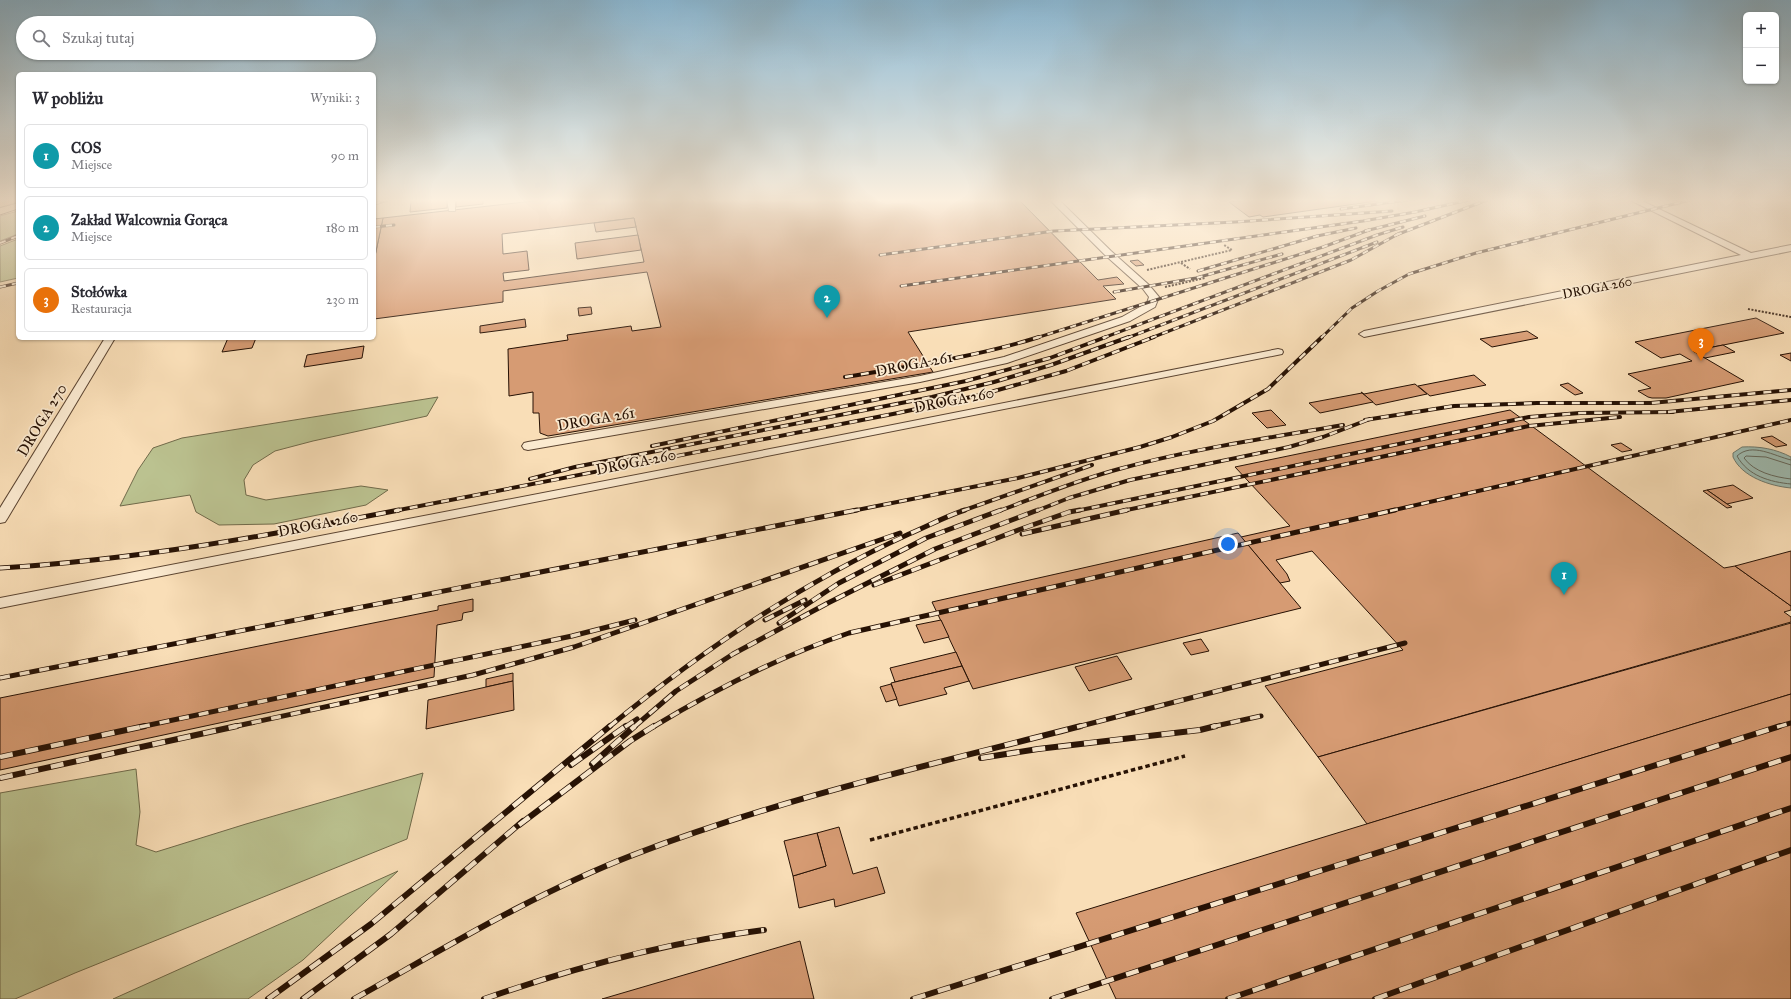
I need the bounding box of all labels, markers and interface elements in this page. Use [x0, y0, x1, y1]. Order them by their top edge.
map controls [1743, 12, 1779, 84]
button: + [1743, 12, 1779, 48]
search box [16, 16, 376, 60]
icon: search [30, 27, 52, 49]
text: Szukaj tutaj [62, 29, 134, 47]
button: − [1743, 48, 1779, 84]
text: W pobliżu [32, 88, 103, 109]
text: Wyniki: 3 [310, 90, 360, 106]
text: COS [71, 139, 101, 157]
text: 1 [43, 148, 49, 164]
text: 90 m [331, 148, 359, 164]
text: Miejsce [71, 157, 112, 173]
text: Zakład Walcownia Gorąca [71, 211, 227, 229]
text: 2 [43, 220, 49, 236]
text: 180 m [326, 220, 359, 236]
text: Miejsce [71, 229, 112, 245]
street label: DROGA 260 [1561, 273, 1633, 303]
text: Stołówka [71, 283, 127, 301]
pin: 2 [814, 285, 840, 318]
text: 3 [43, 292, 49, 308]
text: 230 m [326, 292, 359, 308]
text: Restauracja [71, 301, 132, 317]
pin: 3 [1688, 328, 1714, 361]
street label: DROGA 261 [874, 348, 954, 380]
street label: DROGA 270 [13, 380, 71, 460]
street label: DROGA 260 [912, 383, 996, 417]
street label: DROGA 261 [556, 403, 636, 435]
street label: DROGA 260 [594, 445, 678, 479]
street label: DROGA 260 [276, 507, 360, 541]
your location [1218, 534, 1238, 554]
pin: 1 [1551, 562, 1577, 595]

